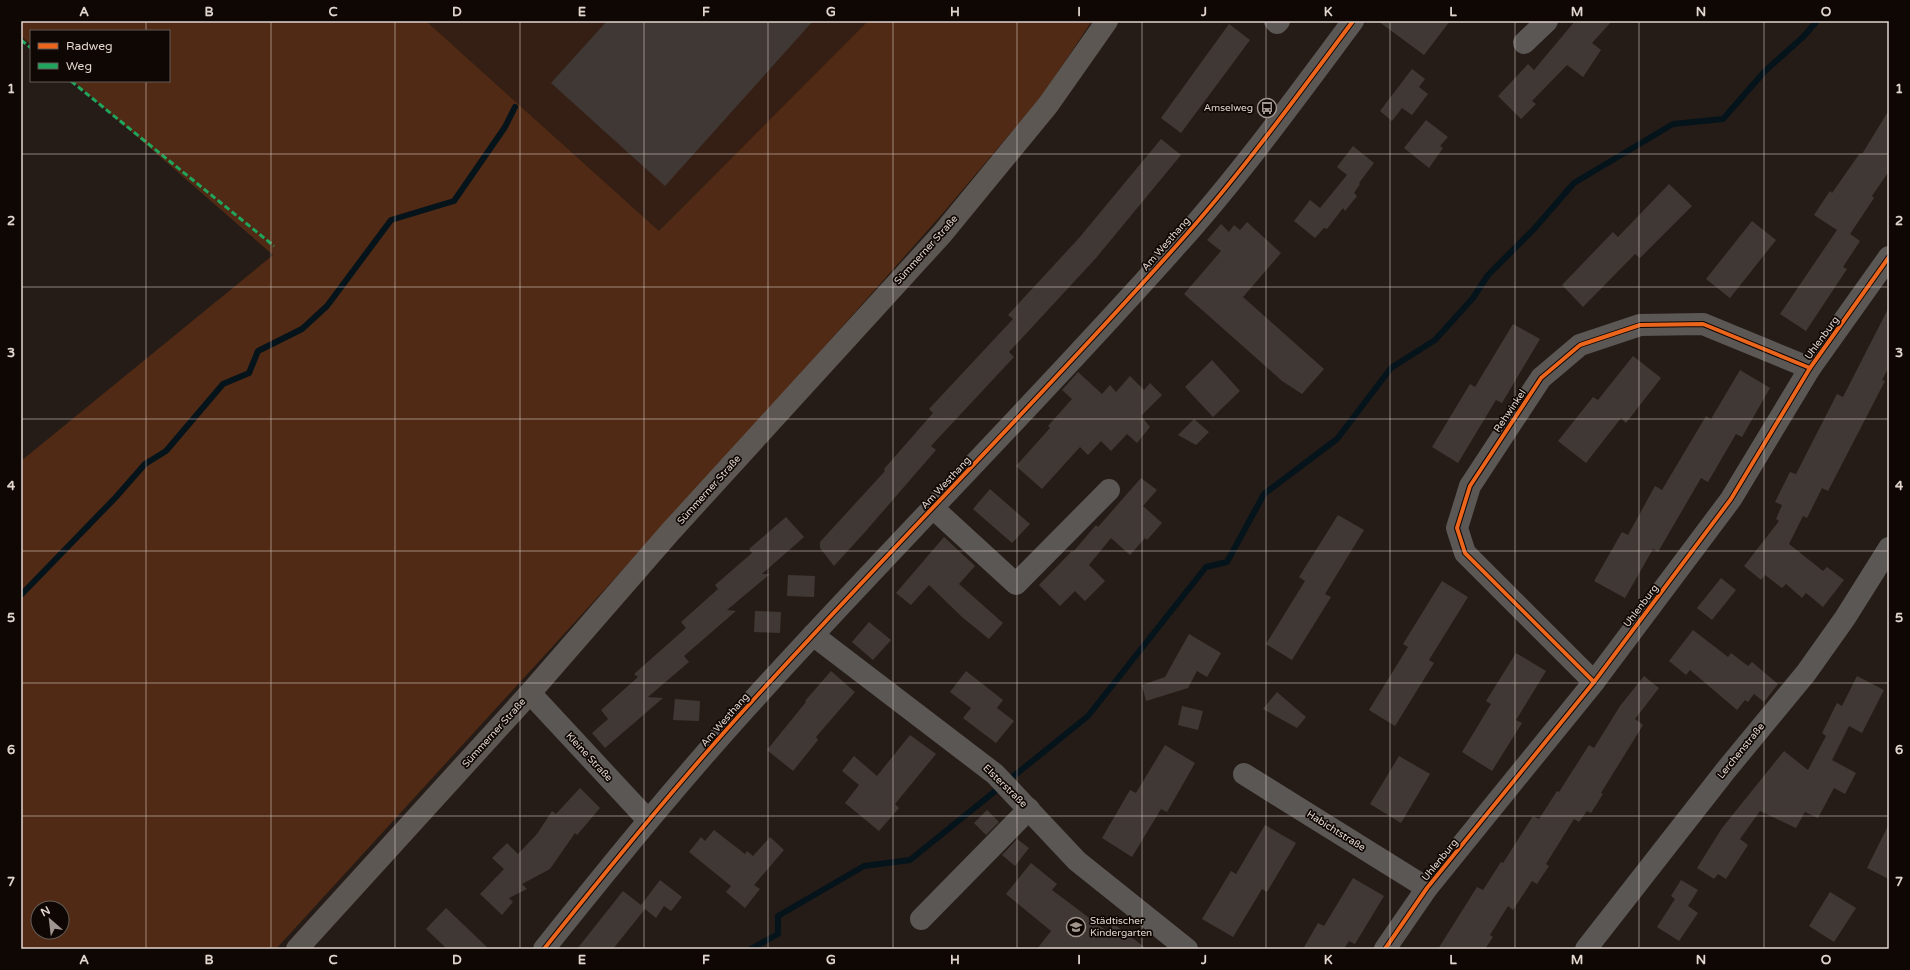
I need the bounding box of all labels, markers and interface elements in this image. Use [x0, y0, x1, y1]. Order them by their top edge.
text: A [79, 4, 89, 20]
text: B [204, 4, 214, 20]
text: C [328, 4, 338, 20]
text: D [452, 4, 462, 20]
text: E [578, 4, 586, 20]
text: F [702, 4, 710, 20]
text: G [826, 4, 836, 20]
text: H [950, 4, 960, 20]
text: I [1077, 4, 1081, 20]
text: J [1200, 4, 1207, 20]
text: K [1324, 4, 1333, 20]
text: L [1449, 4, 1457, 20]
text: M [1571, 4, 1583, 20]
text: N [1696, 4, 1706, 20]
text: O [1821, 4, 1832, 20]
legend [30, 30, 170, 82]
text: Radweg [66, 39, 113, 53]
text: Weg [66, 59, 92, 73]
text: 1 [7, 81, 15, 97]
text: 1 [1895, 81, 1903, 97]
bus stop icon: Amselweg [1256, 97, 1278, 119]
place label: Amselweg [1204, 102, 1253, 114]
text: 2 [7, 213, 15, 229]
street label: Sümmerner Straße [892, 213, 961, 287]
text: 2 [1895, 213, 1903, 229]
street label: Am Westhang [1139, 215, 1193, 273]
street label: Uhlenburg [1802, 314, 1842, 362]
text: 3 [7, 345, 15, 361]
text: 3 [1895, 345, 1903, 361]
street label: Rehwinkel [1491, 387, 1529, 435]
street label: Sümmerner Straße [675, 453, 744, 527]
street label: Am Westhang [919, 454, 973, 512]
text: 4 [7, 478, 16, 494]
text: 4 [1895, 478, 1904, 494]
street label: Uhlenburg [1621, 582, 1661, 630]
text: 5 [7, 610, 15, 626]
text: 5 [1895, 610, 1903, 626]
street label: Am Westhang [698, 691, 752, 749]
street label: Sümmerner Straße [460, 696, 529, 770]
street label: Lerchenstraße [1715, 721, 1767, 781]
street label: Kleine Straße [563, 730, 615, 784]
text: 6 [7, 742, 15, 758]
text: 6 [1895, 742, 1903, 758]
street label: Elsterstraße [980, 762, 1030, 810]
street label: Habichtstraße [1304, 808, 1368, 854]
street label: Uhlenburg [1420, 837, 1460, 883]
text: 7 [7, 874, 15, 890]
text: 7 [1895, 874, 1903, 890]
north arrow [30, 900, 70, 940]
text: N [39, 904, 52, 919]
place label: Städtischer Kindergarten [1090, 915, 1152, 939]
school or university icon: Städtischer Kindergarten [1065, 916, 1087, 938]
text: A [79, 952, 89, 968]
text: B [204, 952, 214, 968]
text: C [328, 952, 338, 968]
text: D [452, 952, 462, 968]
text: E [578, 952, 586, 968]
text: F [702, 952, 710, 968]
text: G [826, 952, 836, 968]
text: H [950, 952, 960, 968]
text: I [1077, 952, 1081, 968]
text: J [1200, 952, 1207, 968]
text: K [1324, 952, 1333, 968]
text: L [1449, 952, 1457, 968]
text: M [1571, 952, 1583, 968]
text: N [1696, 952, 1706, 968]
text: O [1821, 952, 1832, 968]

